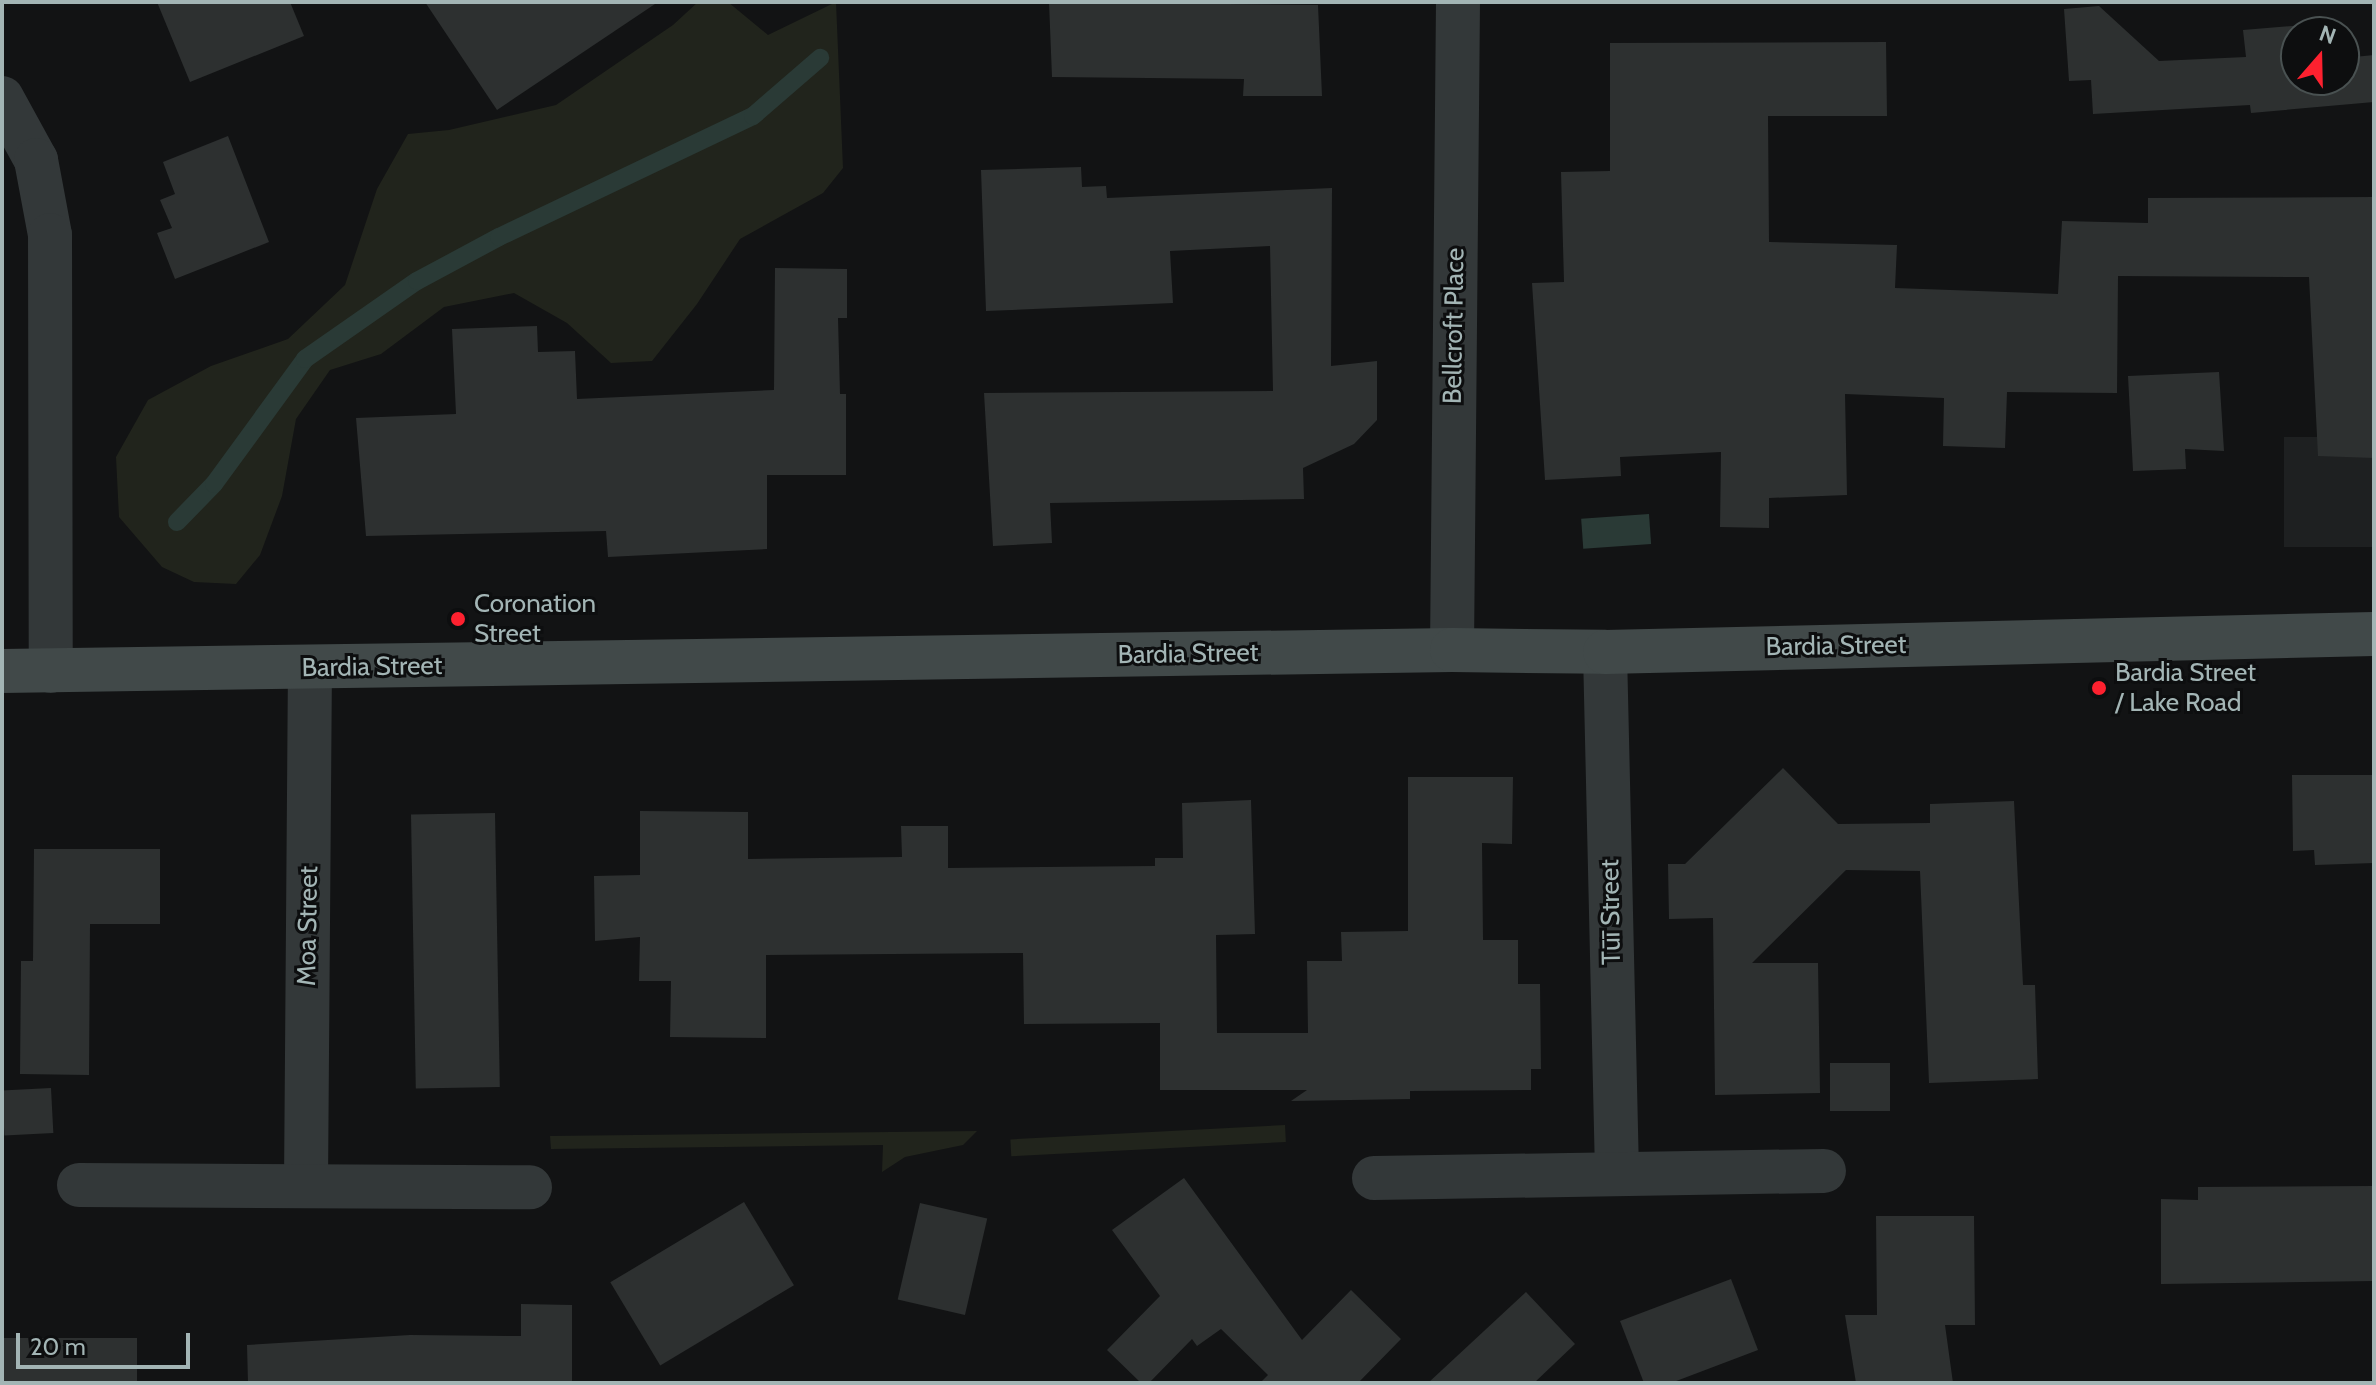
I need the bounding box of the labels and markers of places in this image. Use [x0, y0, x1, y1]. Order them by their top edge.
place label: Coronation Street [474, 588, 596, 650]
marker: Coronation Street [449, 610, 467, 628]
place label: Bardia Street / Lake Road [2115, 657, 2256, 718]
marker: Bardia Street / Lake Road [2090, 679, 2108, 697]

